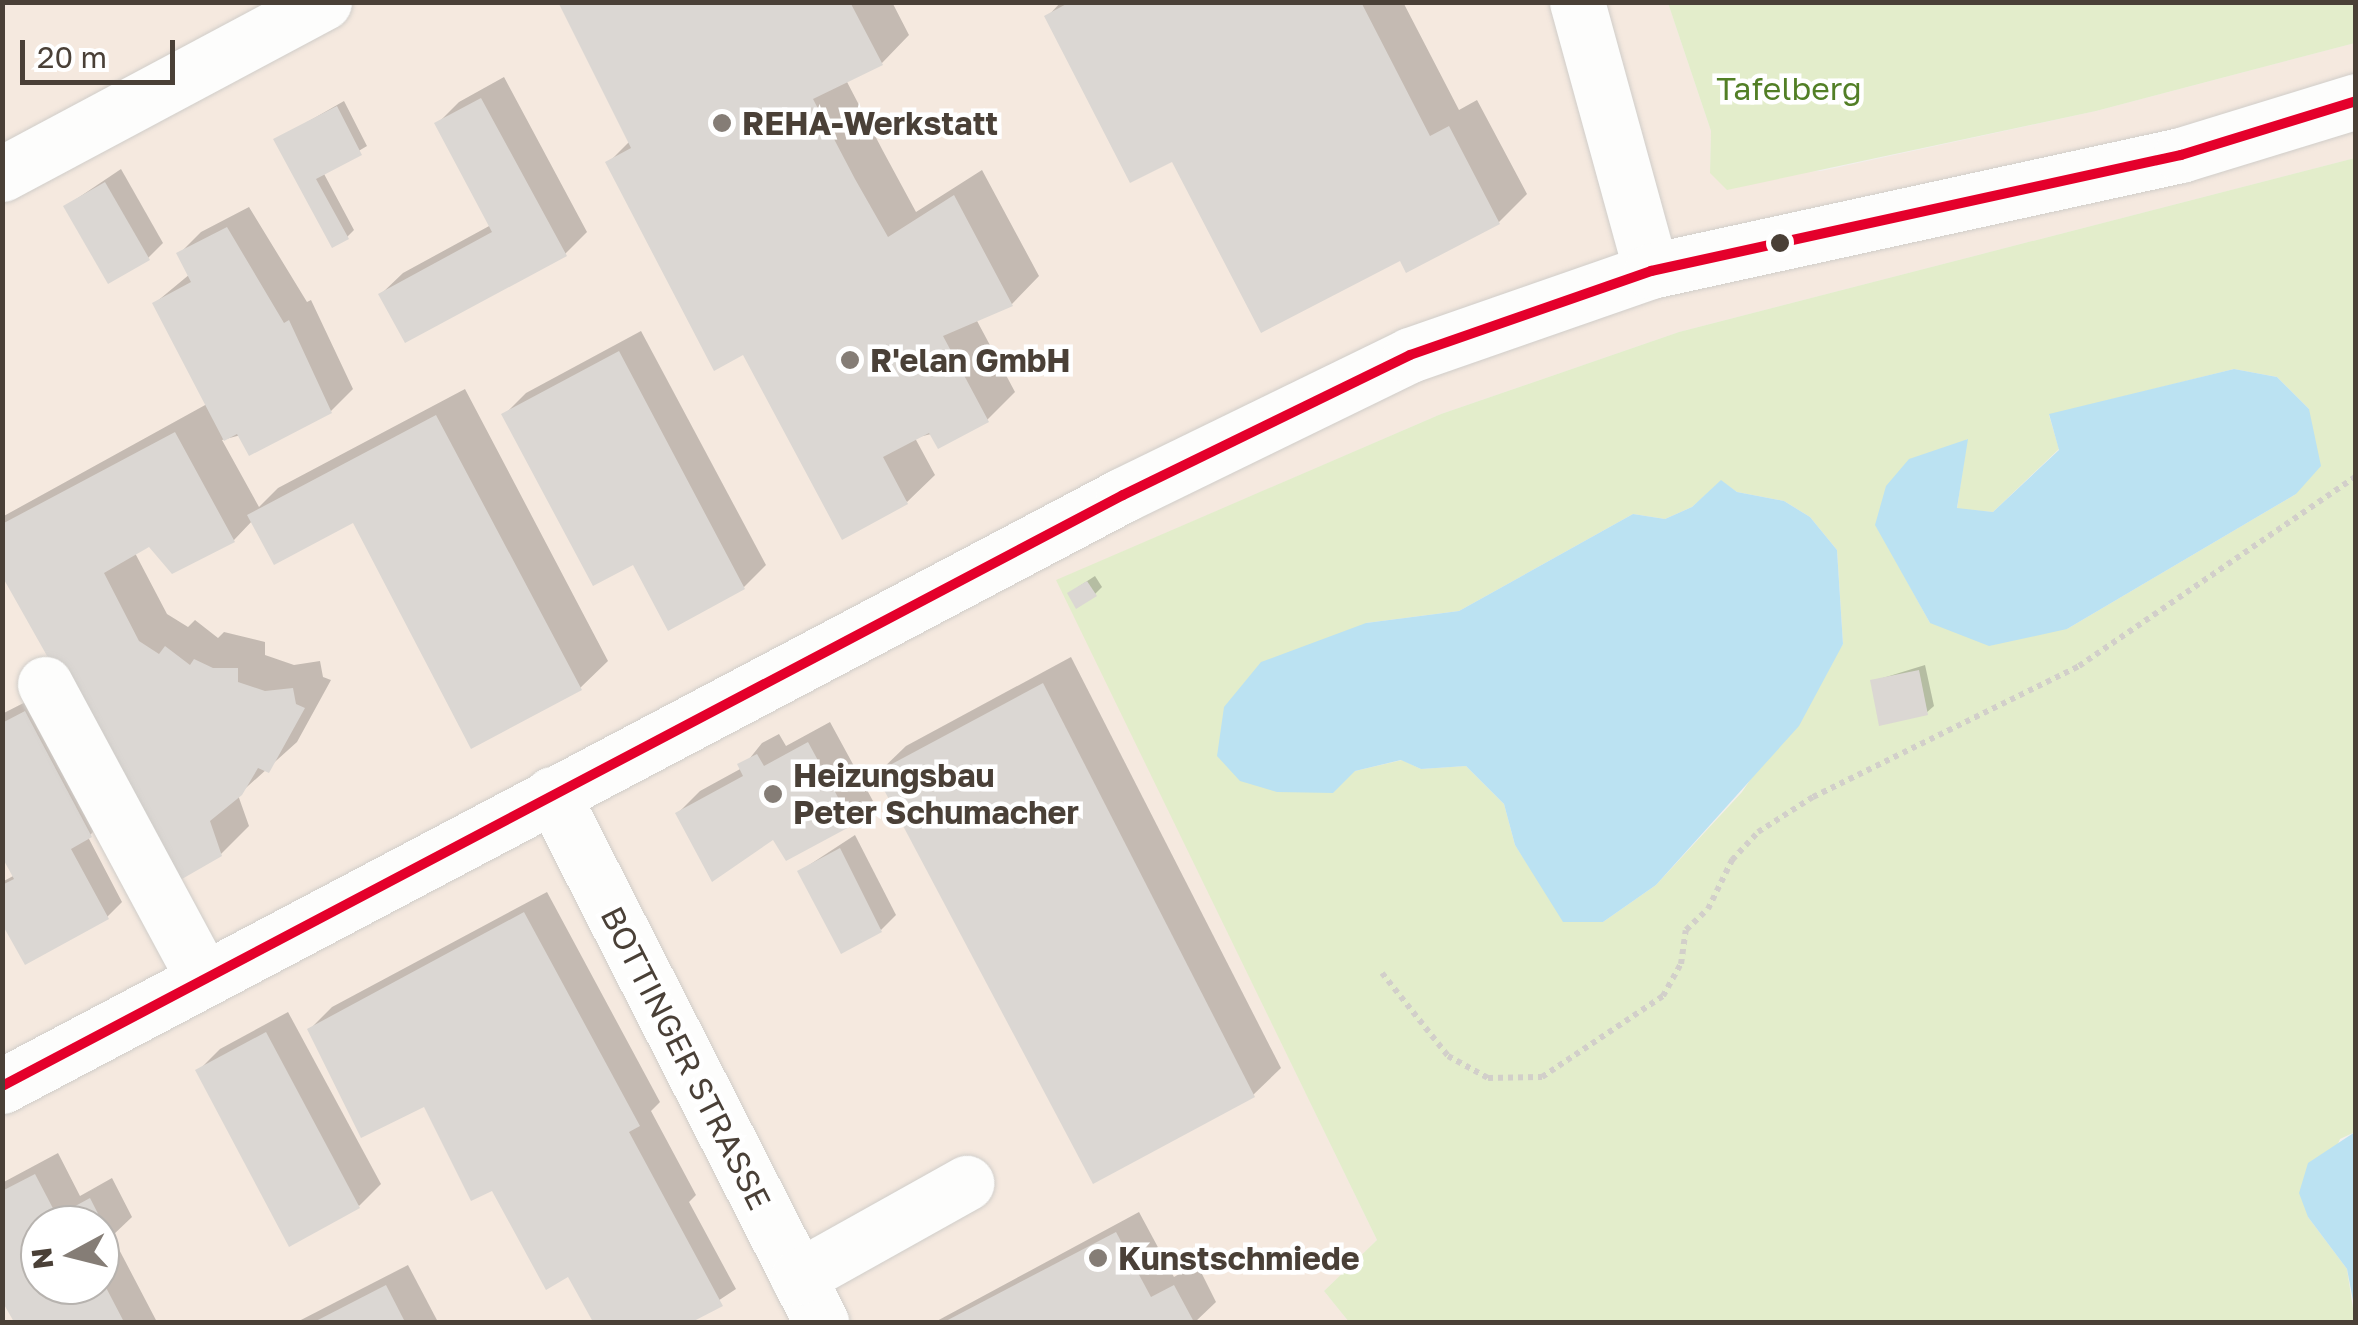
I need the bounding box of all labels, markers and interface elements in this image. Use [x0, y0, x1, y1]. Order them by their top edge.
scale bar [25, 20, 180, 82]
text: 20 m [37, 39, 107, 75]
park label: Tafelberg [1716, 69, 1862, 107]
place label: REHA-Werkstatt [742, 104, 998, 142]
marker: REHA-Werkstatt [711, 112, 733, 134]
unlabelled marker [1770, 233, 1790, 253]
place label: R'elan GmbH [870, 341, 1071, 379]
marker: R'elan GmbH [839, 349, 861, 371]
place label: Heizungsbau Peter Schumacher [793, 757, 1079, 832]
marker: Heizungsbau Peter Schumacher [762, 783, 784, 805]
street label: BOTTINGER STRASSE [593, 900, 779, 1216]
north arrow [20, 1205, 120, 1305]
place label: Kunstschmiede [1118, 1239, 1360, 1277]
text: N [24, 1246, 59, 1271]
marker: Kunstschmiede [1087, 1247, 1109, 1269]

